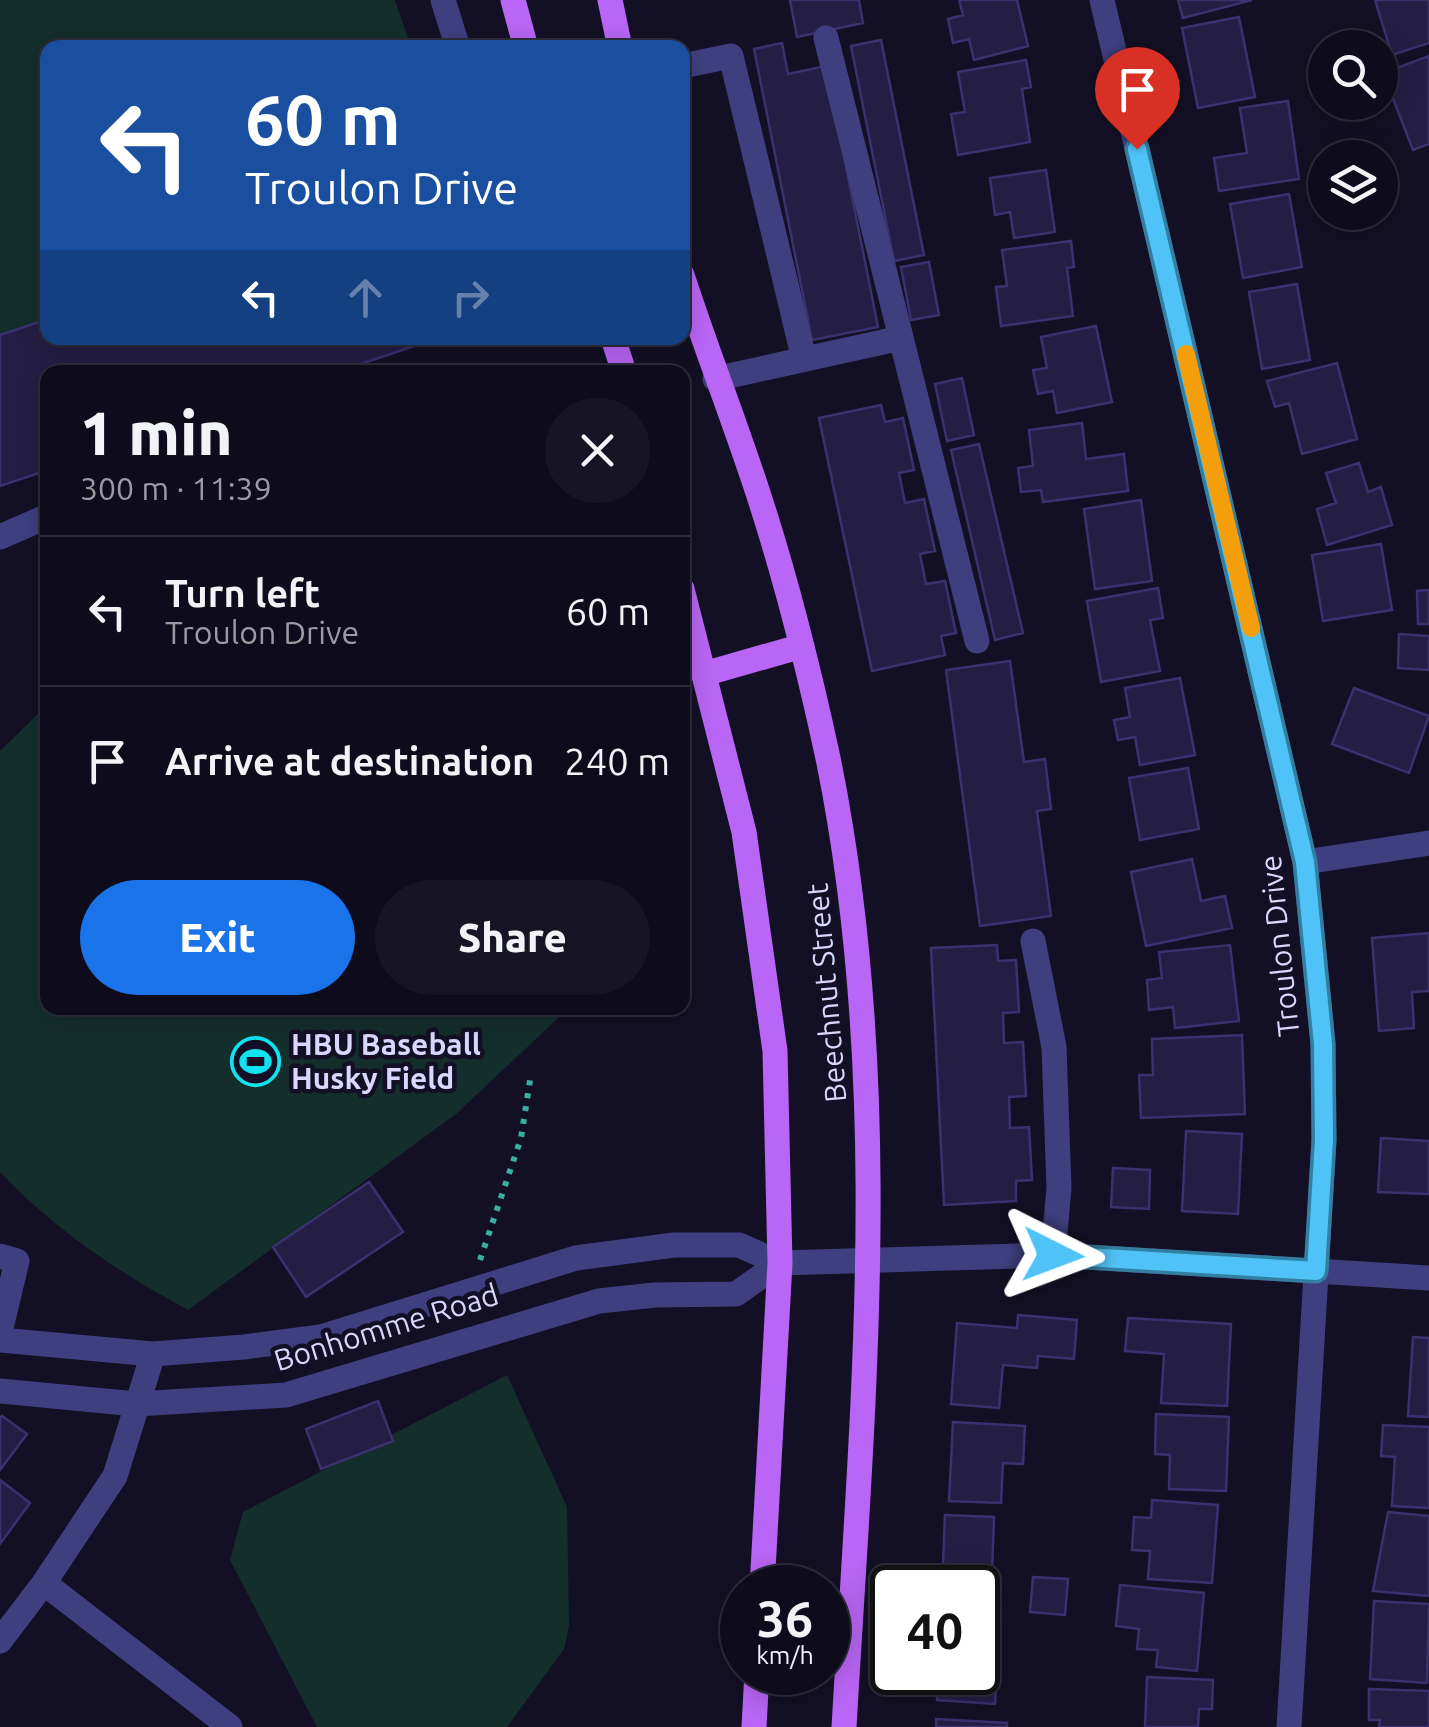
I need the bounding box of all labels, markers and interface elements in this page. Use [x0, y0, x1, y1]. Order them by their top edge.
map controls [1308, 30, 1398, 230]
button: search [1308, 30, 1398, 120]
pin [1095, 47, 1180, 150]
icon: arrive [1110, 62, 1165, 117]
icon: left [80, 80, 210, 210]
text: 60 m [245, 80, 401, 158]
button: layers [1308, 140, 1398, 230]
text: Troulon Drive [245, 162, 518, 213]
icon: left [233, 270, 288, 325]
icon: ahead [338, 270, 393, 325]
icon: right [443, 270, 498, 325]
button: close [545, 398, 650, 503]
text: 1 min [80, 399, 233, 466]
text: 300 m · 11:39 [80, 470, 272, 506]
text: Turn left [165, 572, 320, 614]
icon: left [80, 584, 135, 639]
text: 60 m [566, 590, 650, 632]
text: Troulon Drive [165, 614, 359, 650]
icon: arrive [80, 734, 135, 789]
text: Arrive at destination [165, 740, 534, 782]
text: 240 m [564, 740, 670, 782]
street label: Troulon Drive [1253, 854, 1305, 1038]
button: Exit [80, 880, 355, 995]
button: Share [375, 880, 650, 995]
street label: Beechnut Street [799, 882, 853, 1104]
place label: HBU Baseball Husky Field [291, 1027, 481, 1095]
sports icon: HBU Baseball Husky Field [230, 1035, 282, 1087]
position arrow [1001, 1203, 1105, 1307]
street label: Bonhomme Road [270, 1277, 502, 1377]
speed limit sign: 40 [870, 1565, 1000, 1695]
text: 36 [757, 1590, 813, 1646]
text: km/h [756, 1641, 814, 1669]

